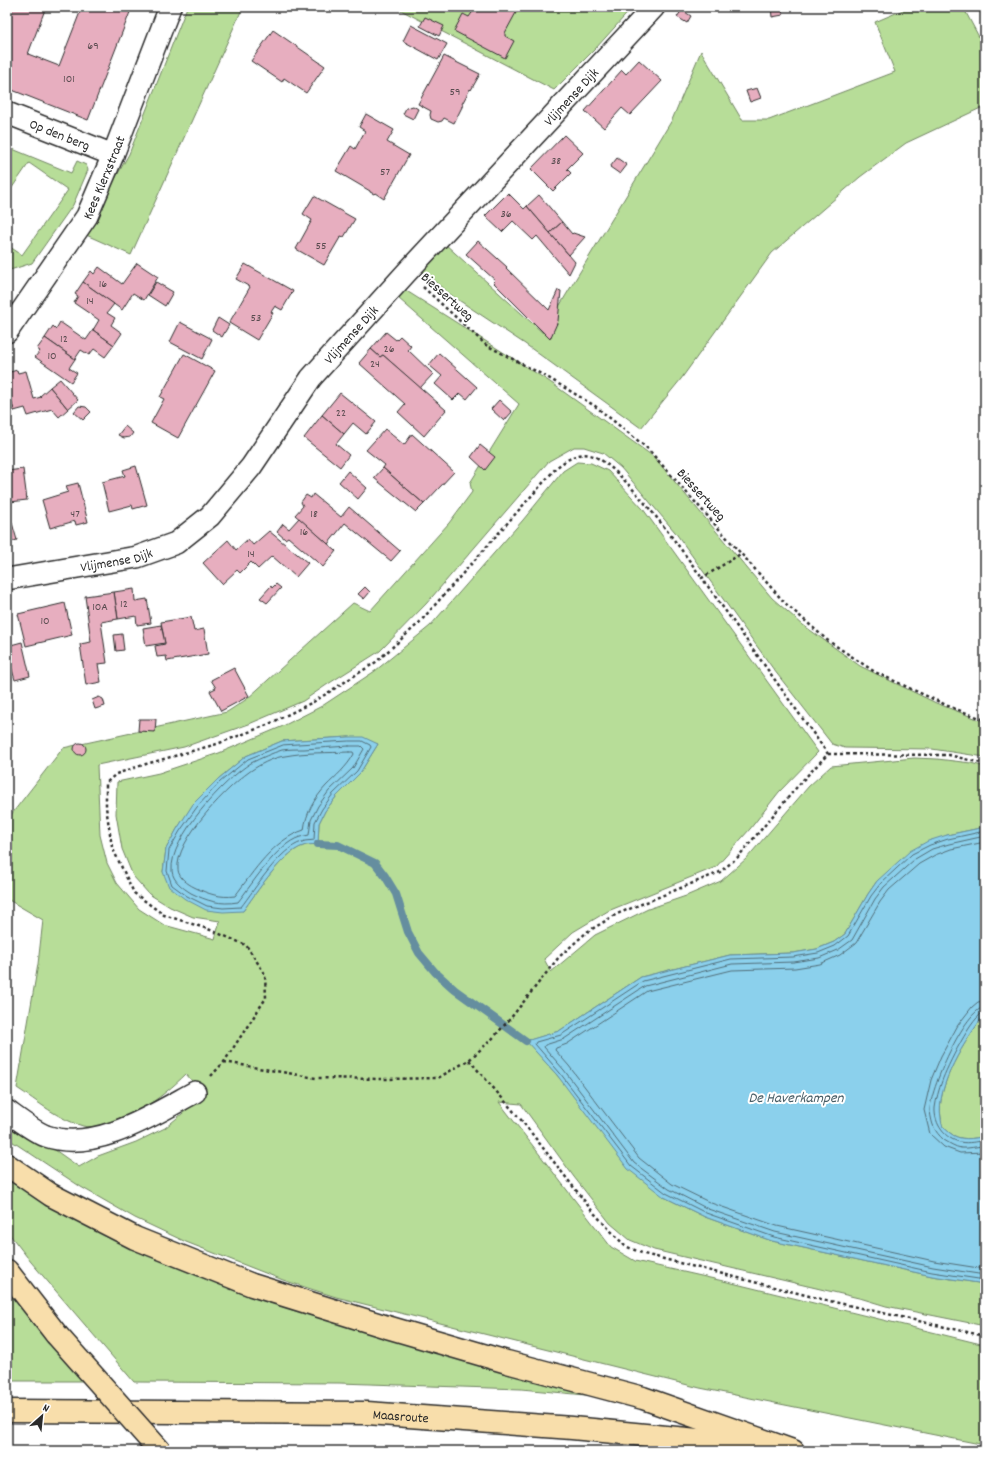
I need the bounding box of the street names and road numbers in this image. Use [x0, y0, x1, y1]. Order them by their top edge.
street label: Vlijmense Dijk [540, 64, 605, 131]
street label: Op den berg [26, 115, 93, 157]
street label: Kees Klerxstraat [79, 133, 131, 223]
street label: Biessertweg [416, 268, 477, 327]
street label: Vlijmense Dijk [320, 302, 384, 369]
street label: Biessertweg [671, 465, 730, 526]
street label: Vlijmense Dijk [79, 544, 156, 578]
street label: Maasroute [372, 1405, 429, 1429]

